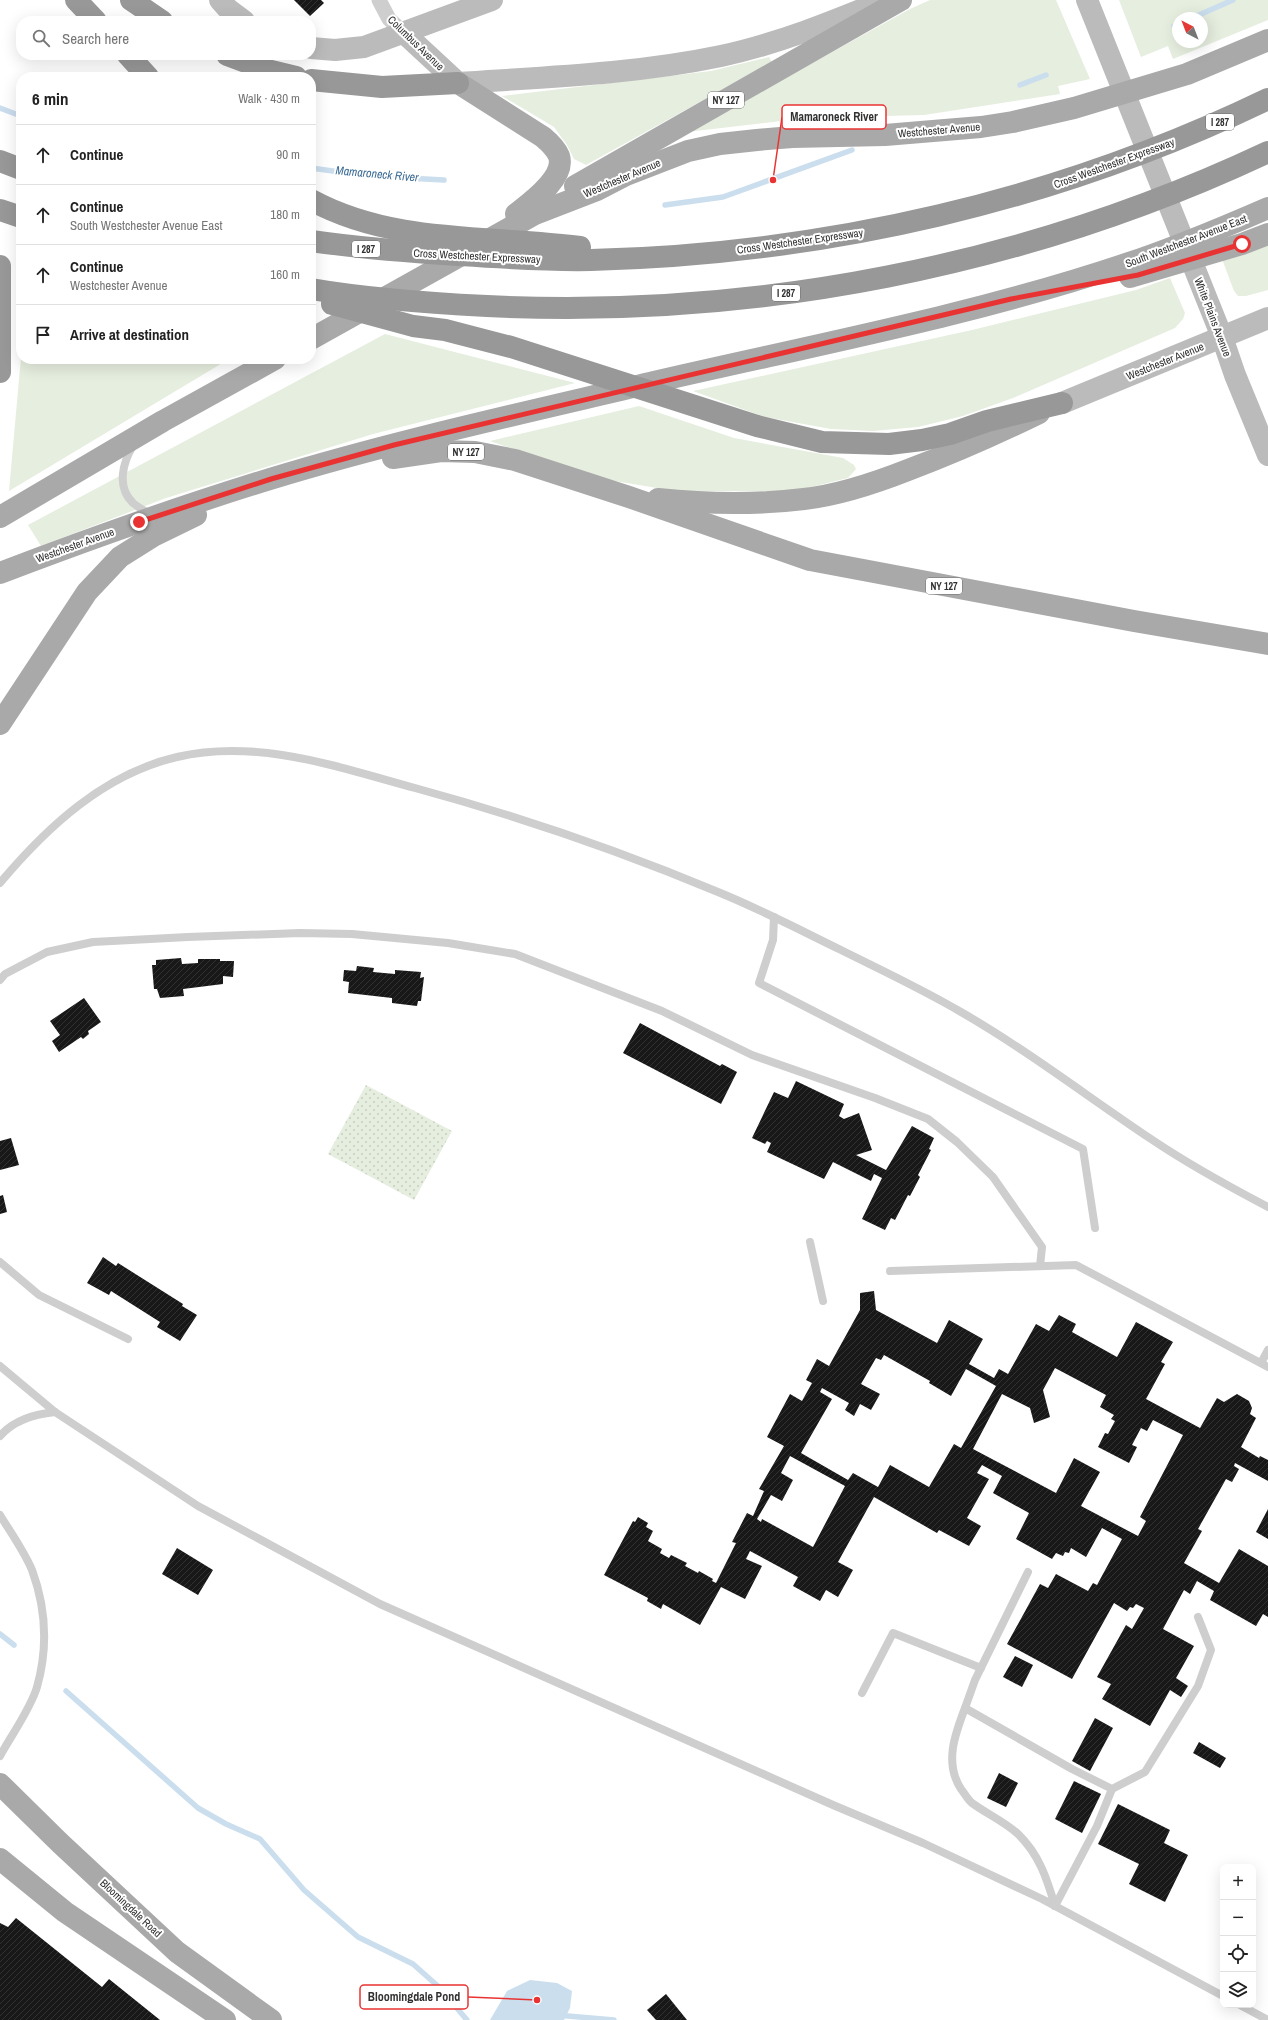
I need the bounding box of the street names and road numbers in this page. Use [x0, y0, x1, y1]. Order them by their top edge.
street label: Columbus Avenue [385, 13, 447, 73]
road number: NY 127 [708, 92, 744, 108]
road number: I 287 [1206, 114, 1234, 130]
street label: Westchester Avenue [897, 119, 981, 141]
street label: Cross Westchester Expressway [1052, 135, 1177, 191]
street label: Westchester Avenue [581, 155, 663, 201]
street label: South Westchester Avenue East [1123, 211, 1249, 271]
street label: Cross Westchester Expressway [736, 225, 864, 257]
road number: I 287 [352, 241, 380, 257]
street label: Cross Westchester Expressway [413, 246, 541, 266]
street label: White Plains Avenue [1191, 275, 1235, 359]
road number: I 287 [772, 285, 800, 301]
street label: Westchester Avenue [1124, 339, 1206, 383]
road number: NY 127 [448, 444, 484, 460]
street label: Westchester Avenue [34, 524, 116, 566]
road number: NY 127 [926, 578, 962, 594]
street label: Bloomingdale Road [97, 1876, 165, 1940]

